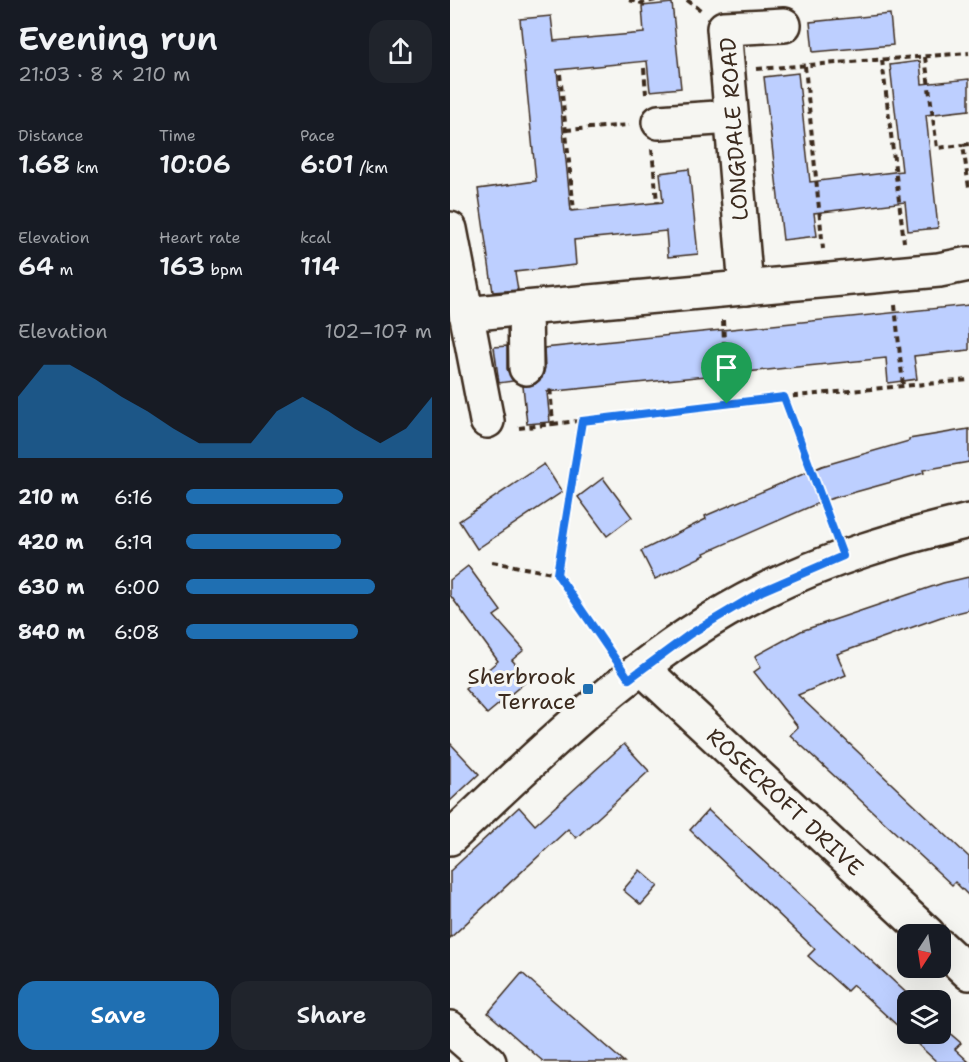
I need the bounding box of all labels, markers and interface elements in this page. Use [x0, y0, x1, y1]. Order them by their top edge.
text: Evening run [18, 16, 218, 61]
button: share [369, 20, 432, 83]
street label: LONGDALE ROAD [713, 36, 755, 222]
text: 21:03 · 8 × 210 m [18, 61, 190, 87]
text: Distance [18, 125, 84, 146]
text: Time [159, 125, 196, 146]
text: Pace [300, 125, 335, 146]
text: 1.68 [18, 146, 70, 181]
text: 10:06 [159, 146, 231, 181]
text: 6:01 [300, 146, 354, 181]
text: km [70, 157, 99, 178]
text: /km [354, 157, 388, 178]
text: Elevation [18, 227, 90, 248]
text: Heart rate [159, 227, 241, 248]
text: kcal [300, 227, 331, 248]
text: 64 [18, 248, 54, 283]
text: 163 [159, 248, 205, 283]
text: 114 [300, 248, 340, 283]
text: m [54, 259, 73, 280]
text: bpm [205, 259, 243, 280]
text: Elevation [18, 318, 108, 344]
text: 102–107 m [325, 318, 432, 344]
pin [701, 342, 752, 404]
icon: arrive [710, 351, 743, 384]
text: 210 m [18, 484, 79, 510]
text: 6:16 [114, 484, 153, 510]
text: 420 m [18, 529, 84, 555]
text: 6:19 [114, 529, 153, 555]
text: 630 m [18, 574, 84, 600]
text: 6:00 [114, 574, 160, 600]
text: 840 m [18, 619, 85, 645]
text: 6:08 [114, 619, 160, 645]
place label: Sherbrook Terrace [467, 662, 576, 716]
marker: Sherbrook Terrace [581, 682, 595, 696]
street label: ROSECROFT DRIVE [700, 722, 870, 882]
north arrow [897, 924, 951, 978]
map controls [897, 924, 951, 1044]
button: Save [18, 981, 219, 1050]
button: Share [231, 981, 432, 1050]
button: layers [897, 990, 951, 1044]

